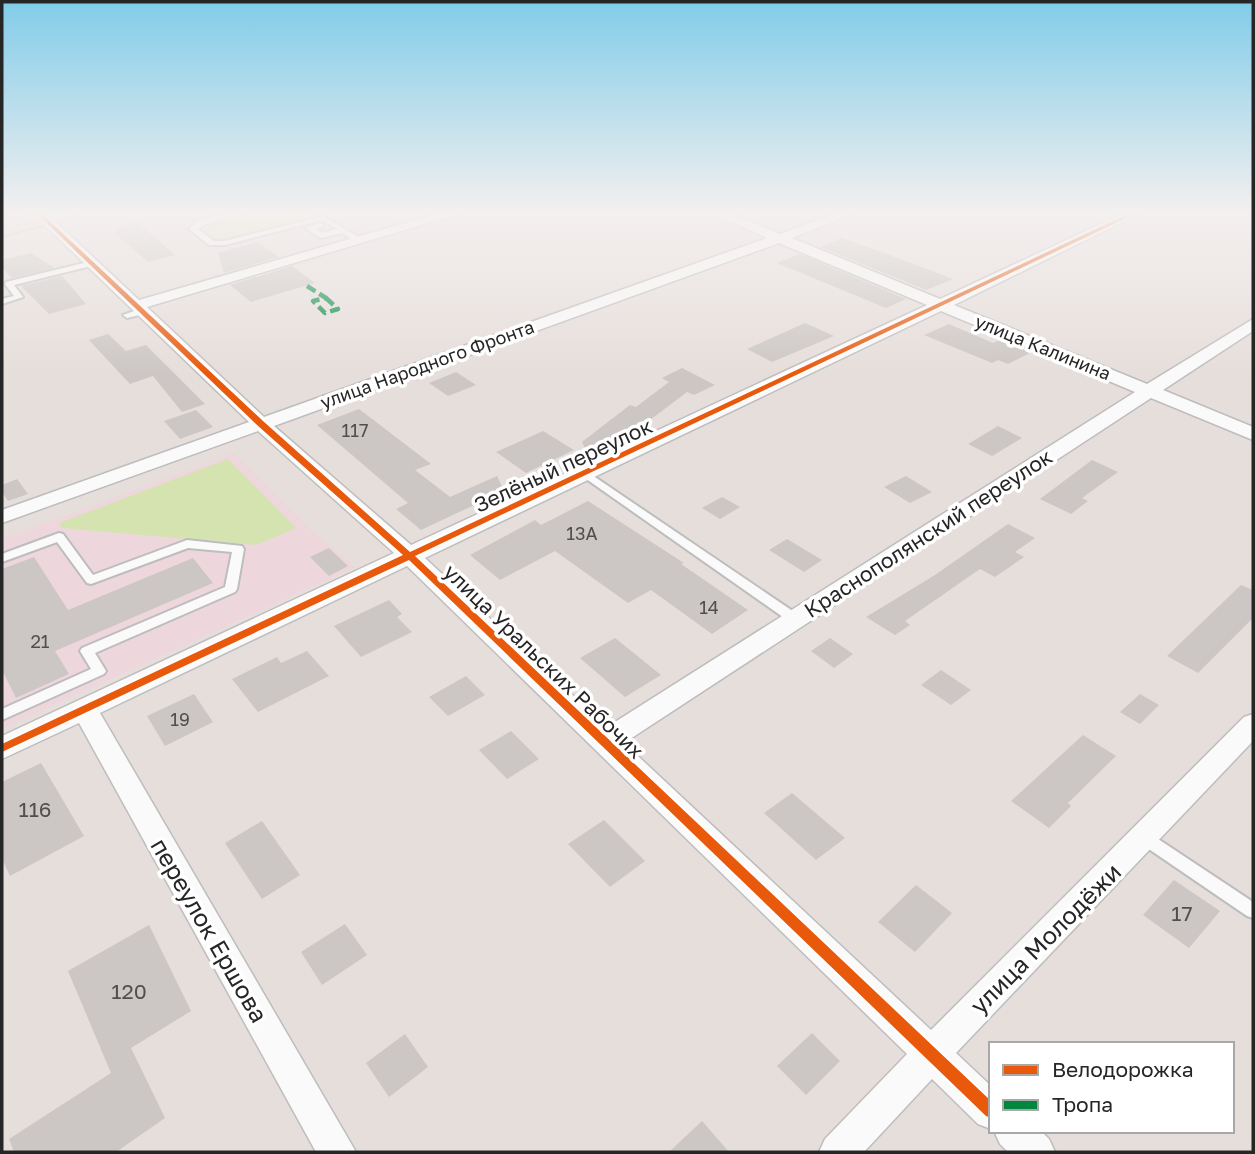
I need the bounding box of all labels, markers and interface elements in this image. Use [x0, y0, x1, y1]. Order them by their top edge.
street label: улица Калинина [972, 310, 1114, 384]
street label: улица Народного Фронта [317, 315, 537, 413]
street label: Зелёный переулок [470, 412, 656, 518]
house number: 117 [342, 419, 369, 441]
street label: Краснополянский переулок [799, 443, 1057, 623]
house number: 13А [566, 522, 598, 544]
street label: улица Уральских Рабочих [439, 559, 650, 764]
house number: 14 [699, 596, 719, 618]
house number: 21 [30, 630, 50, 652]
house number: 19 [170, 708, 190, 730]
house number: 116 [18, 796, 52, 822]
street label: переулок Ершова [145, 833, 275, 1027]
street label: улица Молодёжи [964, 857, 1126, 1019]
house number: 17 [1171, 900, 1193, 926]
house number: 120 [111, 978, 147, 1004]
legend [989, 1042, 1234, 1133]
text: Велодорожка [1052, 1056, 1194, 1082]
text: Тропа [1052, 1091, 1113, 1117]

